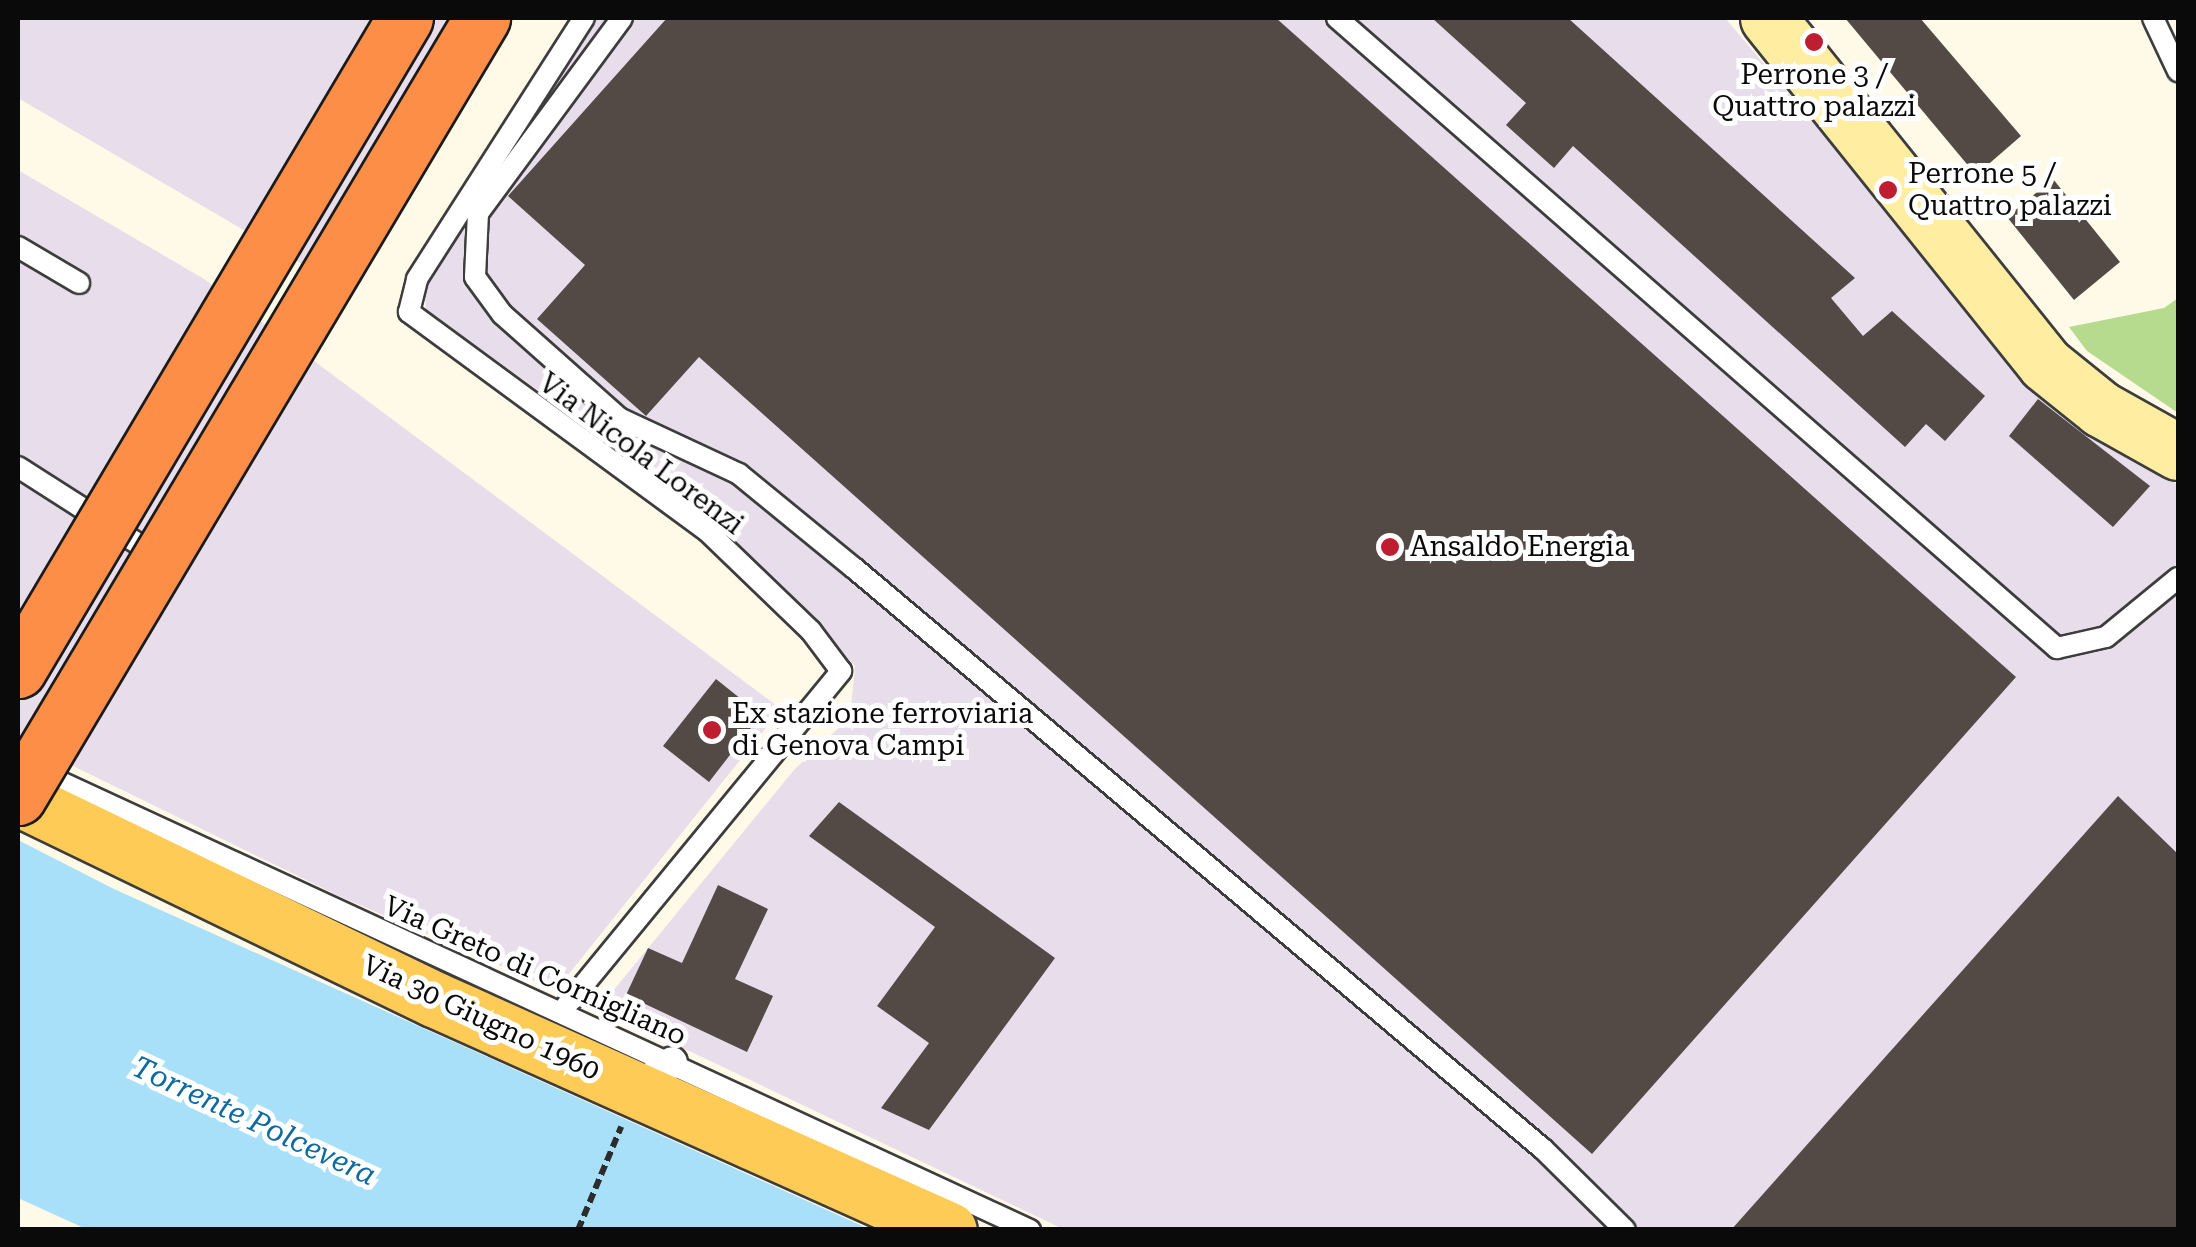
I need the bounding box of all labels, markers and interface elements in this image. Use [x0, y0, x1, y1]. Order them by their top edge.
marker: Perrone 3 / Quattro palazzi [1803, 31, 1825, 53]
place label: Perrone 3 / Quattro palazzi [1712, 58, 1916, 124]
place label: Perrone 5 / Quattro palazzi [1908, 157, 2112, 223]
marker: Perrone 5 / Quattro palazzi [1877, 179, 1899, 201]
street label: Via Nicola Lorenzi [532, 366, 750, 542]
place label: Ansaldo Energia [1410, 530, 1629, 564]
marker: Ansaldo Energia [1379, 536, 1401, 558]
place label: Ex stazione ferroviaria di Genova Campi [732, 697, 1033, 763]
marker: Ex stazione ferroviaria di Genova Campi [701, 719, 723, 741]
street label: Via Greto di Cornigliano [379, 889, 691, 1053]
street label: Via 30 Giugno 1960 [357, 948, 605, 1088]
water label: Torrente Polcevera [126, 1049, 382, 1193]

